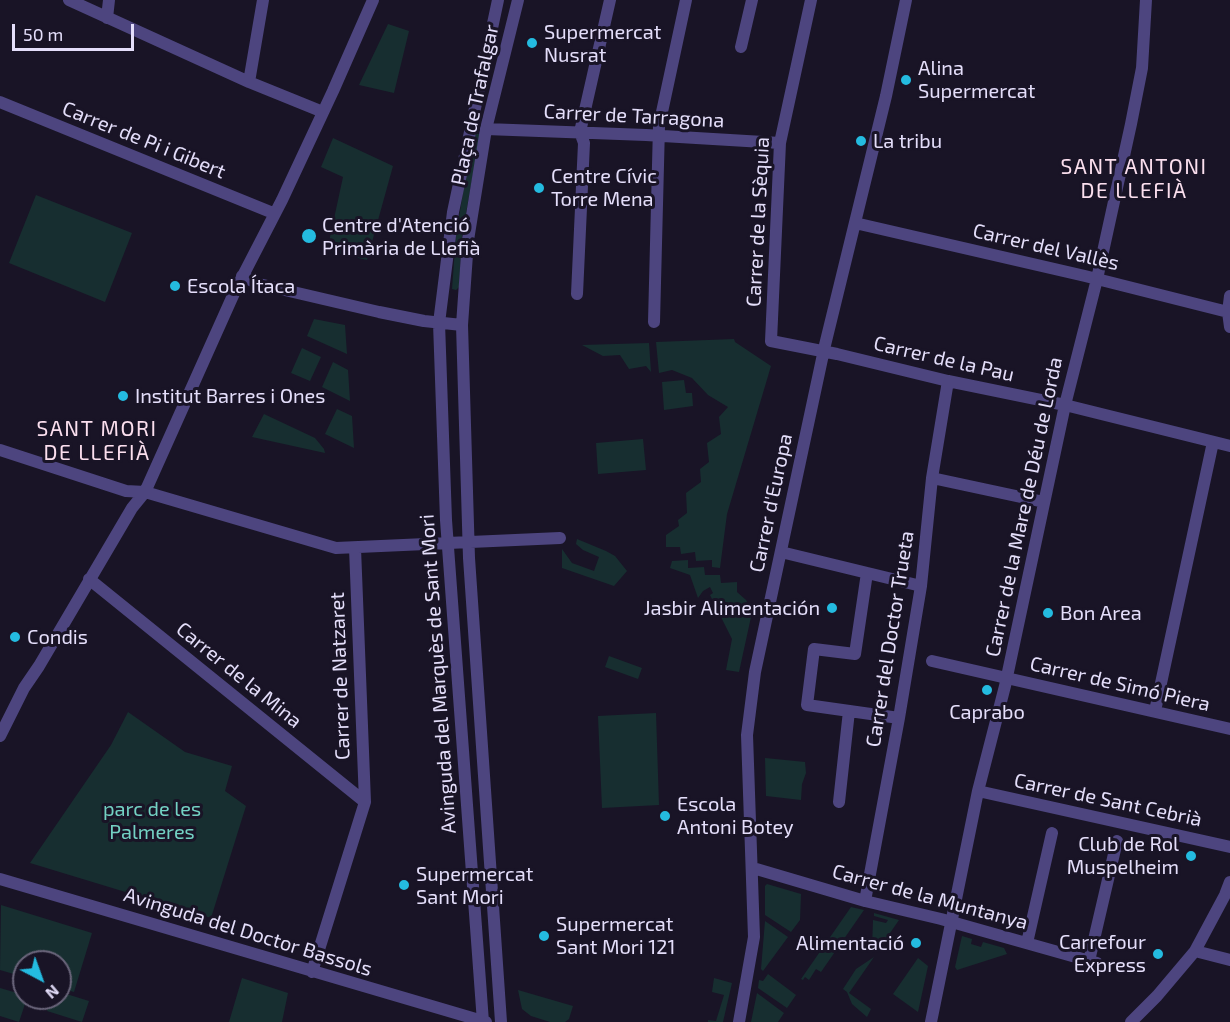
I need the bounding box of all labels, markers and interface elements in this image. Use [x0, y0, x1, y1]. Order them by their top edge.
scale bar [15, 12, 136, 50]
place label: Supermercat Nusrat [544, 20, 661, 67]
street label: Plaça de Trafalgar [446, 22, 504, 188]
text: 50 m [23, 23, 63, 45]
marker: Supermercat Nusrat [525, 36, 539, 50]
place label: Alina Supermercat [918, 56, 1035, 103]
marker: Alina Supermercat [899, 73, 913, 87]
street label: Carrer de Pi i Gibert [59, 96, 229, 184]
street label: Carrer de Tarragona [543, 99, 725, 133]
place label: La tribu [873, 129, 942, 153]
marker: La tribu [854, 134, 868, 148]
street label: Carrer de la Sèquia [742, 136, 774, 308]
district label: SANT ANTONI DE LLEFIÀ [1060, 154, 1208, 204]
place label: Centre Cívic Torre Mena [551, 164, 657, 211]
marker: Centre Cívic Torre Mena [532, 181, 546, 195]
place label: Centre d'Atenció Primària de Llefià [322, 213, 480, 260]
street label: Carrer del Vallès [971, 219, 1121, 275]
marker: Centre d'Atenció Primària de Llefià [300, 227, 318, 245]
place label: Escola Ítaca [187, 274, 295, 298]
marker: Escola Ítaca [168, 279, 182, 293]
street label: Carrer de la Pau [871, 331, 1017, 387]
street label: Carrer de la Mare de Déu de Lorda [980, 355, 1068, 659]
place label: Institut Barres i Ones [135, 384, 326, 408]
marker: Institut Barres i Ones [116, 389, 130, 403]
district label: SANT MORI DE LLEFIÀ [37, 416, 157, 466]
street label: Carrer d'Europa [745, 431, 797, 575]
street label: Avinguda del Marquès de Sant Mori [415, 513, 461, 835]
street label: Carrer del Doctor Trueta [861, 529, 919, 749]
street label: Carrer de Natzaret [325, 592, 355, 760]
place label: Jasbir Alimentación [644, 596, 820, 620]
marker: Jasbir Alimentación [825, 601, 839, 615]
place label: Bon Area [1060, 601, 1142, 625]
marker: Bon Area [1041, 606, 1055, 620]
street label: Carrer de la Mina [171, 617, 307, 733]
place label: Condis [27, 625, 88, 649]
marker: Condis [8, 630, 22, 644]
street label: Carrer de Simó Piera [1028, 652, 1212, 716]
marker: Caprabo [980, 683, 994, 697]
place label: Caprabo [949, 700, 1025, 724]
street label: Carrer de Sant Cebrià [1012, 768, 1204, 832]
place label: Escola Antoni Botey [677, 792, 794, 839]
park label: parc de les Palmeres [103, 797, 201, 844]
marker: Escola Antoni Botey [658, 809, 672, 823]
place label: Club de Rol Muspelheim [1067, 832, 1179, 879]
marker: Club de Rol Muspelheim [1184, 849, 1198, 863]
street label: Carrer de la Muntanya [829, 859, 1031, 935]
place label: Supermercat Sant Mori [416, 862, 533, 909]
marker: Supermercat Sant Mori [397, 878, 411, 892]
street label: Avinguda del Doctor Bassols [121, 883, 375, 981]
place label: Supermercat Sant Mori 121 [556, 912, 675, 959]
marker: Supermercat Sant Mori 121 [537, 929, 551, 943]
place label: Carrefour Express [1059, 930, 1146, 977]
place label: Alimentació [796, 931, 904, 955]
marker: Alimentació [909, 936, 923, 950]
marker: Carrefour Express [1151, 947, 1165, 961]
north arrow [12, 950, 72, 1010]
text: N [42, 981, 63, 1003]

